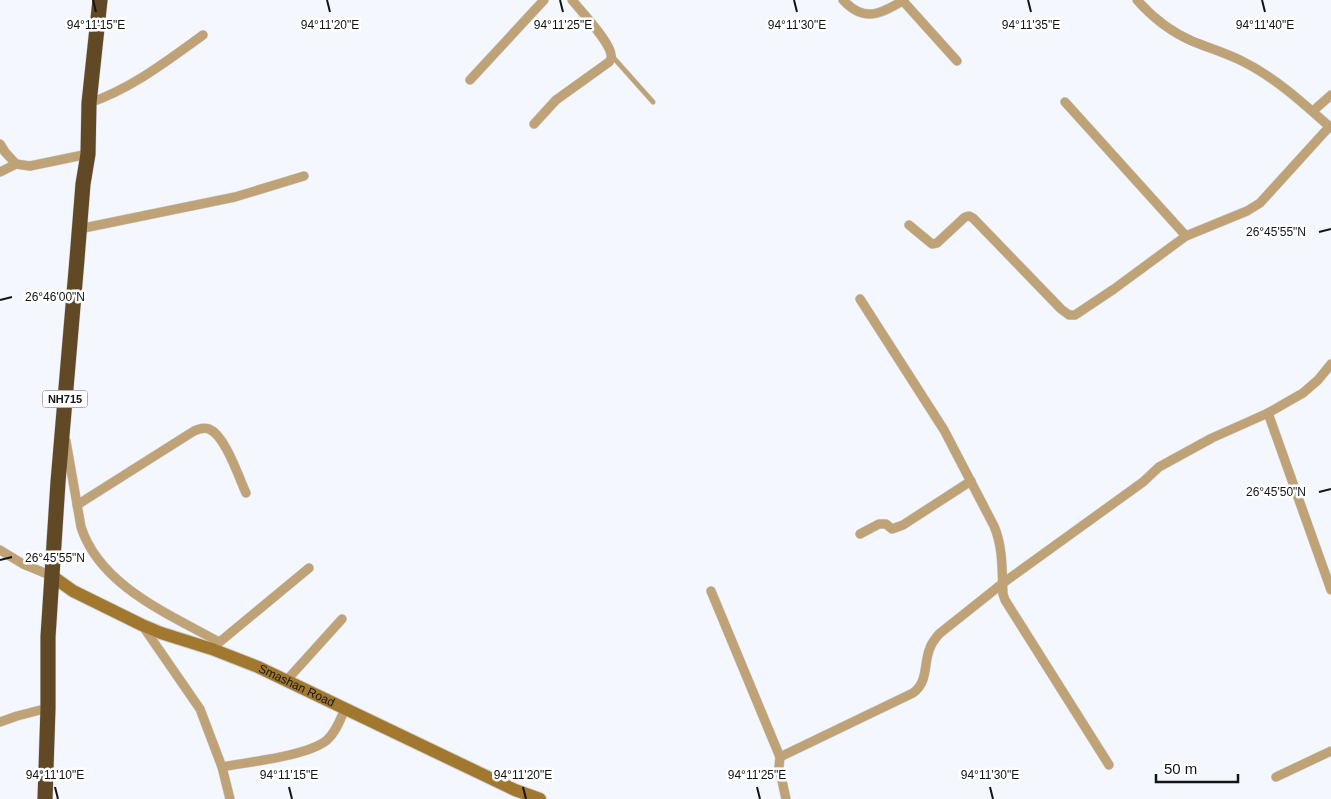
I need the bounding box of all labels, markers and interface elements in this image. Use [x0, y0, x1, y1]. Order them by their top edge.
text: 94°11'15"E [67, 18, 125, 32]
text: 94°11'20"E [301, 18, 359, 32]
text: 94°11'25"E [534, 18, 592, 32]
text: 94°11'30"E [768, 18, 826, 32]
text: 94°11'35"E [1002, 18, 1060, 32]
text: 94°11'40"E [1236, 18, 1294, 32]
text: 26°45'55"N [1246, 225, 1306, 239]
text: 26°46'00"N [25, 290, 85, 304]
road number: NH715 [42, 390, 88, 408]
text: 26°45'50"N [1246, 485, 1306, 499]
text: 26°45'55"N [25, 551, 85, 565]
street label: Smashan Road [256, 661, 337, 710]
scale bar [1156, 752, 1238, 784]
text: 50 m [1164, 760, 1197, 777]
text: 94°11'10"E [26, 768, 84, 782]
text: 94°11'15"E [260, 768, 318, 782]
text: 94°11'20"E [494, 768, 552, 782]
text: 94°11'25"E [728, 768, 786, 782]
text: 94°11'30"E [961, 768, 1019, 782]

